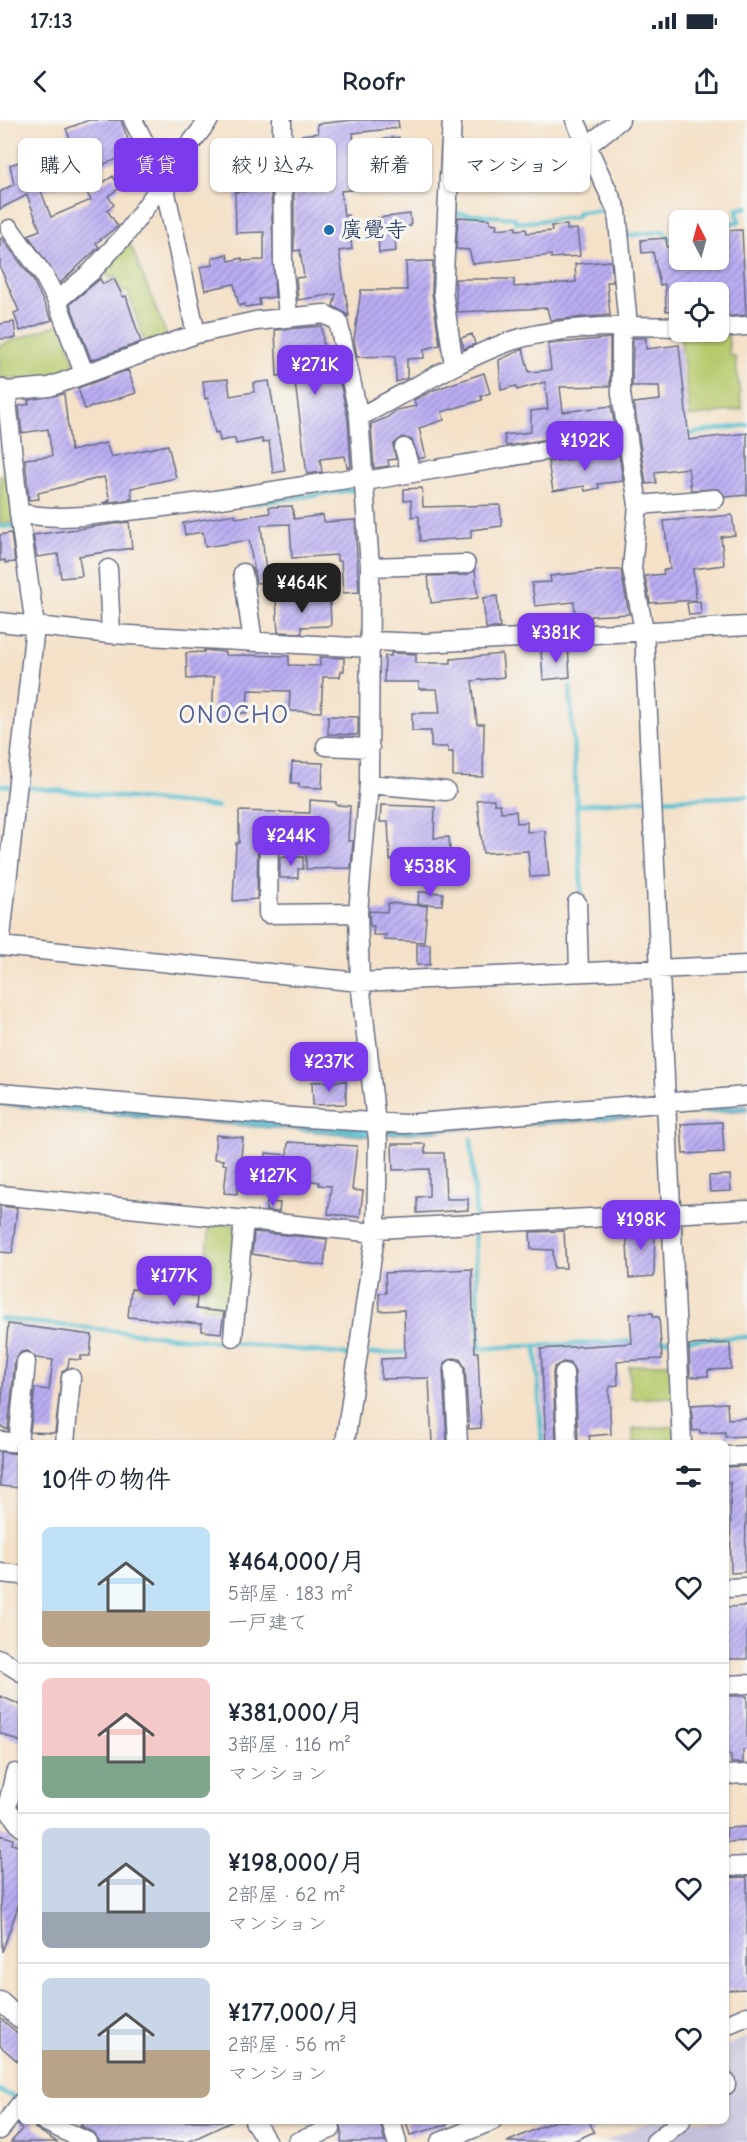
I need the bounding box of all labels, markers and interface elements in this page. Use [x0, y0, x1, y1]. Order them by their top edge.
text: 17:13 [30, 8, 73, 34]
icon: back [24, 65, 57, 98]
icon: share [690, 65, 723, 98]
text: Roofr [342, 66, 405, 97]
chip: 購入 [18, 138, 102, 192]
chip: 賃貸 [114, 138, 198, 192]
chip: 絞り込み [210, 138, 336, 192]
chip: 新着 [348, 138, 432, 192]
chip: マンション [444, 138, 590, 192]
north arrow [669, 210, 729, 270]
map controls [669, 210, 729, 342]
place label: 廣覺寺 [341, 217, 407, 243]
marker: 廣覺寺 [322, 223, 336, 237]
button: locate [669, 282, 729, 342]
pin: ¥271K [273, 345, 357, 396]
text: ¥271K [291, 353, 339, 376]
pin: ¥192K [543, 421, 627, 472]
text: ¥192K [560, 429, 610, 452]
pin: ¥464K [260, 563, 344, 614]
text: ¥464K [277, 571, 327, 594]
pin: ¥381K [514, 613, 598, 664]
text: ¥381K [531, 621, 581, 644]
district label: ONOCHO [178, 700, 290, 730]
pin: ¥244K [249, 816, 333, 867]
text: ¥244K [266, 824, 316, 847]
pin: ¥538K [388, 847, 472, 898]
text: ¥538K [404, 855, 456, 878]
pin: ¥237K [287, 1042, 371, 1093]
text: ¥237K [304, 1050, 354, 1073]
pin: ¥127K [231, 1156, 315, 1207]
text: ¥127K [249, 1164, 297, 1187]
pin: ¥198K [599, 1200, 683, 1251]
text: ¥198K [616, 1208, 666, 1231]
pin: ¥177K [132, 1256, 216, 1307]
text: ¥177K [151, 1264, 197, 1287]
icon: filters [672, 1460, 705, 1493]
text: 10件の物件 [42, 1465, 171, 1495]
text: ¥464,000/月 [228, 1547, 366, 1577]
icon: home [90, 1551, 162, 1623]
icon: heart [672, 1571, 705, 1604]
text: 5部屋 · 183 m² [228, 1582, 352, 1605]
text: 一戸建て [228, 1611, 308, 1634]
text: ¥381,000/月 [228, 1698, 364, 1728]
icon: home [90, 1702, 162, 1774]
icon: heart [672, 1722, 705, 1755]
text: 3部屋 · 116 m² [228, 1733, 350, 1756]
text: マンション [228, 1762, 327, 1785]
text: ¥198,000/月 [228, 1848, 365, 1878]
icon: home [90, 1852, 162, 1924]
icon: heart [672, 1872, 705, 1905]
text: 2部屋 · 62 m² [228, 1883, 345, 1906]
text: マンション [228, 1912, 327, 1935]
text: ¥177,000/月 [228, 1998, 361, 2028]
icon: home [90, 2002, 162, 2074]
icon: heart [672, 2022, 705, 2055]
text: 2部屋 · 56 m² [228, 2033, 345, 2056]
text: マンション [228, 2062, 327, 2085]

